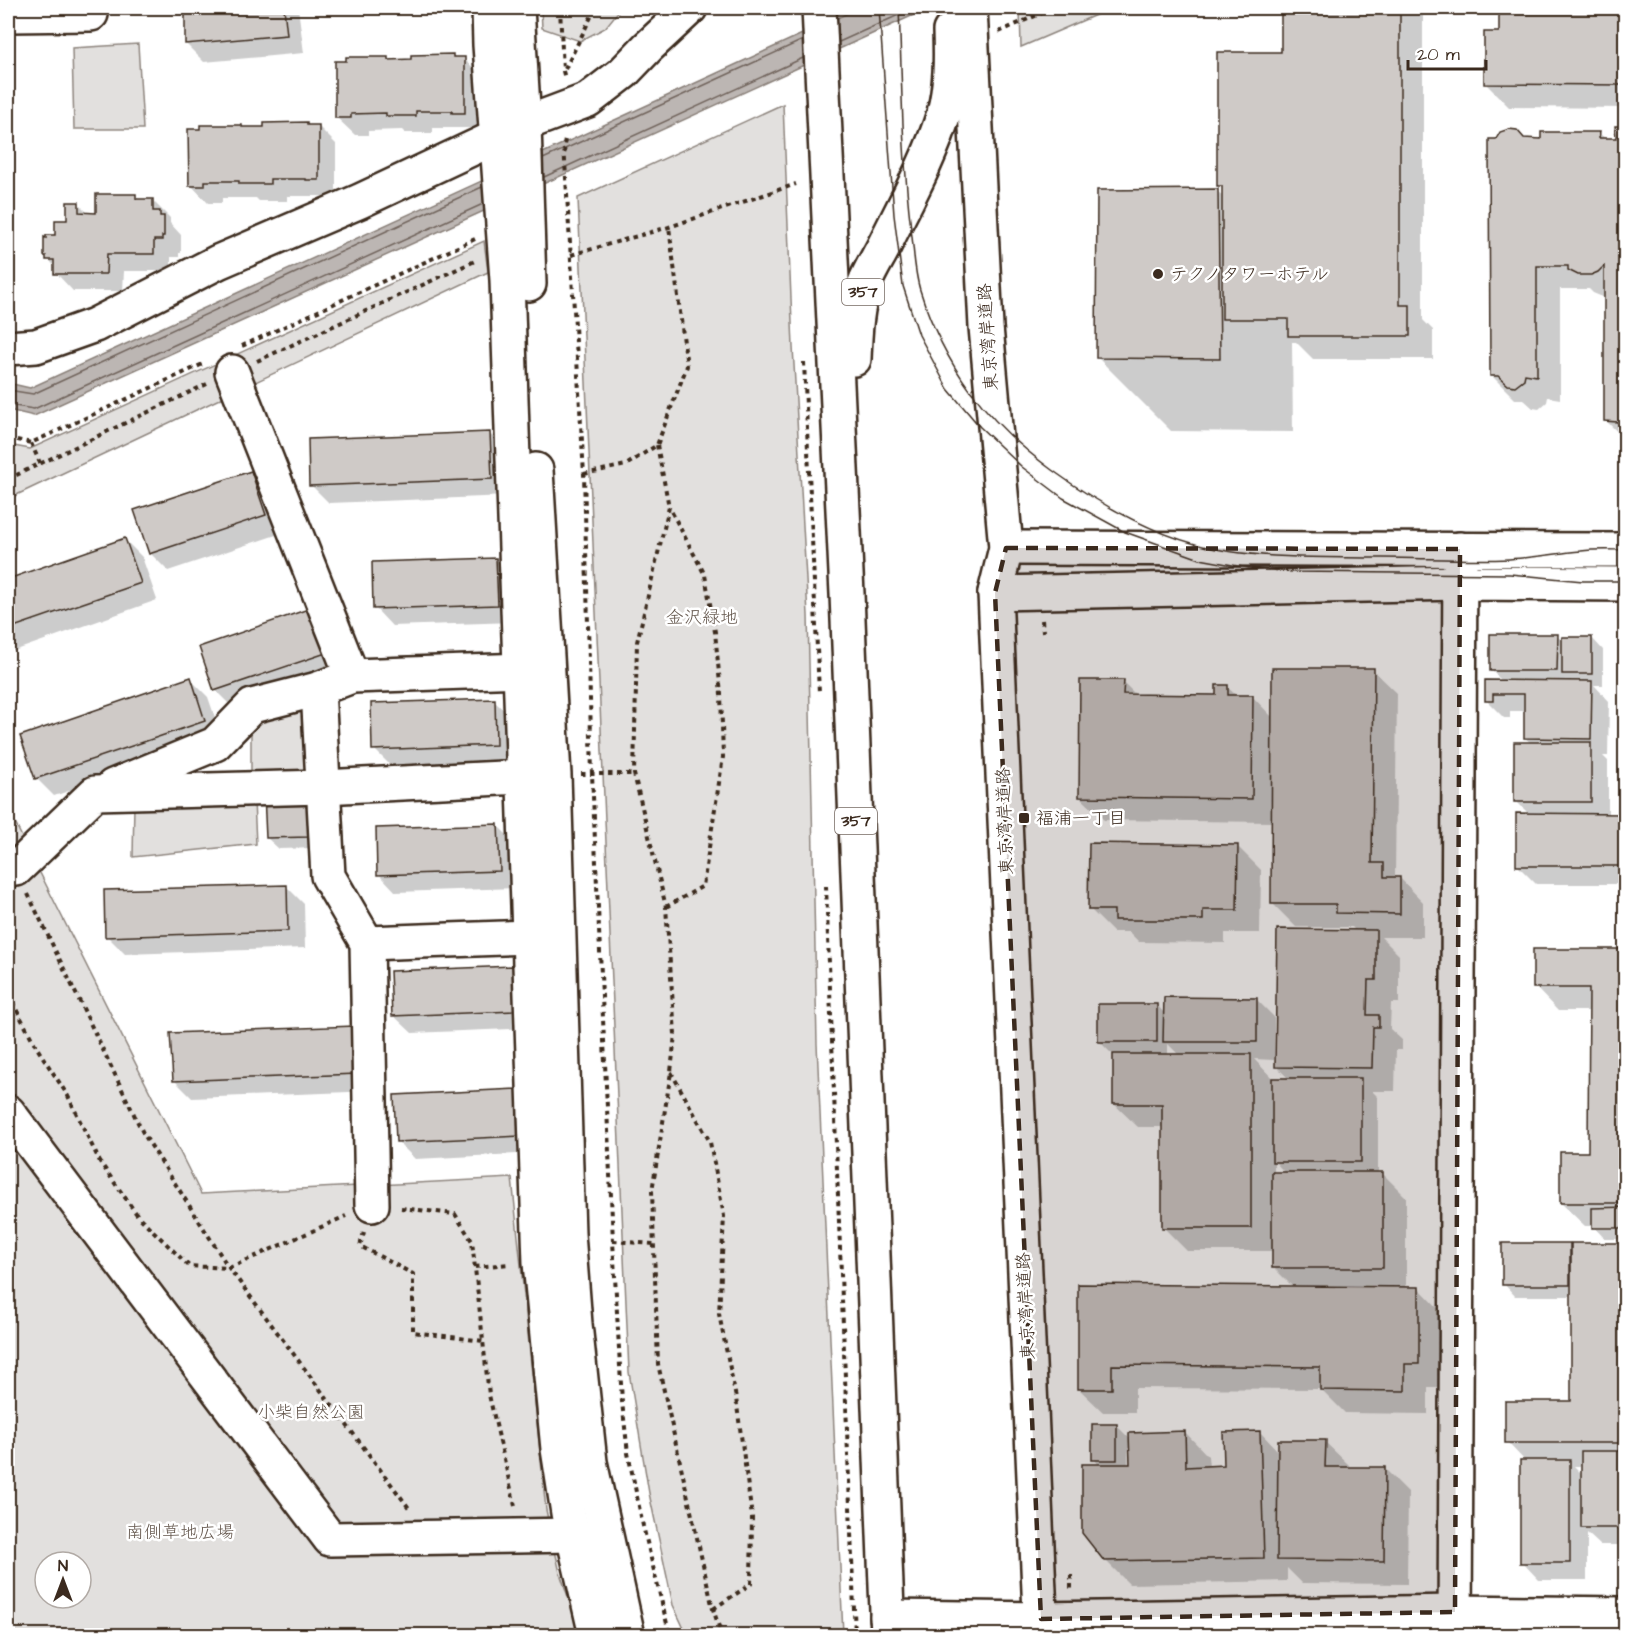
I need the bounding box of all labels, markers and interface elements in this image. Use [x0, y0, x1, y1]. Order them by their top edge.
scale bar [1408, 33, 1486, 71]
text: 20 m [1417, 42, 1460, 67]
place label: テクノタワーホテル [1170, 262, 1329, 287]
marker: テクノタワーホテル [1151, 267, 1165, 281]
road number: 357 [842, 279, 884, 305]
street label: 東京湾岸道路 [972, 282, 1004, 392]
park label: 金沢緑地 [666, 605, 738, 630]
street label: 東京湾岸道路 [991, 767, 1019, 875]
place label: 福浦一丁目 [1036, 806, 1126, 831]
road number: 357 [835, 808, 877, 834]
marker: 福浦一丁目 [1017, 811, 1031, 825]
street label: 東京湾岸道路 [1011, 1251, 1041, 1361]
park label: 小柴自然公園 [257, 1400, 365, 1425]
park label: 南側草地広場 [126, 1520, 234, 1545]
north arrow [33, 1550, 93, 1610]
text: N [58, 1555, 68, 1577]

